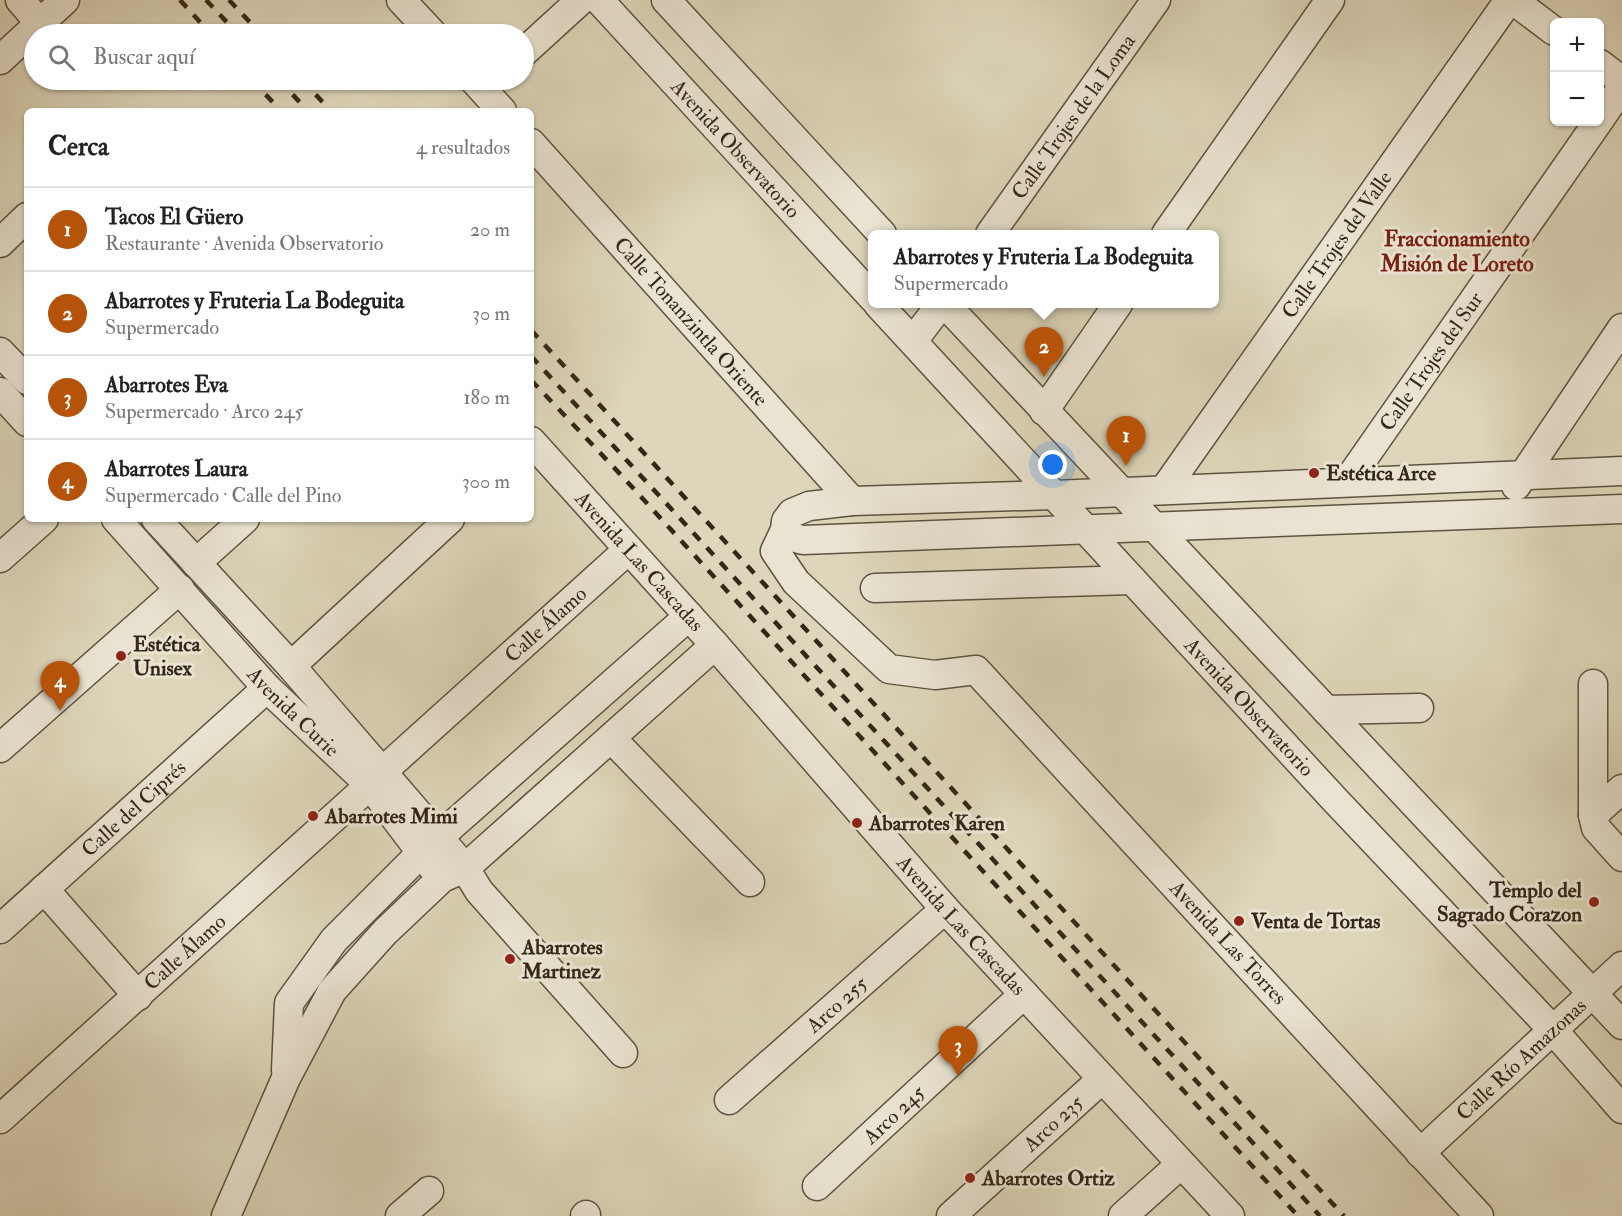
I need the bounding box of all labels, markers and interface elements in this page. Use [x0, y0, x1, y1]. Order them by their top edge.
map controls [1550, 18, 1604, 126]
button: + [1550, 18, 1604, 72]
search box [24, 24, 534, 90]
street label: Calle Trojes de la Loma [1005, 28, 1141, 205]
icon: search [45, 41, 78, 74]
text: Buscar aquí [93, 43, 195, 71]
button: − [1550, 72, 1604, 126]
street label: Avenida Observatorio [664, 73, 806, 224]
text: Cerca [48, 131, 109, 163]
text: 4 resultados [416, 135, 510, 160]
street label: Calle Trojes del Valle [1275, 165, 1398, 324]
text: Tacos El Güero [105, 203, 243, 231]
text: 1 [64, 217, 71, 242]
text: 20 m [470, 217, 510, 242]
district label: Fraccionamiento Misión de Loreto [1379, 225, 1534, 278]
popup [868, 230, 1219, 308]
text: Restaurante · Avenida Observatorio [105, 231, 383, 256]
street label: Calle Tonanzintla Oriente [608, 231, 774, 412]
text: Abarrotes y Fruteria La Bodeguita [894, 243, 1193, 271]
text: Supermercado [894, 271, 1008, 296]
street label: Calle Trojes del Sur [1373, 286, 1489, 436]
text: Abarrotes y Fruteria La Bodeguita [105, 287, 404, 315]
text: 2 [62, 301, 73, 326]
text: 30 m [472, 301, 510, 326]
text: Supermercado [105, 315, 219, 340]
pin: 2 [1024, 328, 1064, 377]
text: Abarrotes Eva [105, 371, 228, 399]
text: 3 [64, 385, 71, 410]
text: 180 m [463, 385, 510, 410]
text: Supermercado · Arco 245 [105, 399, 303, 424]
pin: 1 [1106, 416, 1146, 466]
your location [1038, 450, 1067, 479]
text: Abarrotes Laura [105, 455, 248, 483]
place label: Estética Arce [1326, 460, 1436, 487]
marker: Estética Arce [1307, 466, 1321, 480]
text: 4 [62, 469, 73, 494]
text: 300 m [462, 469, 510, 494]
text: Supermercado · Calle del Pino [105, 483, 341, 508]
street label: Avenida Las Cascadas [568, 485, 710, 637]
street label: Calle Álamo [499, 580, 592, 668]
place label: Estética Unisex [133, 631, 202, 682]
street label: Avenida Observatorio [1178, 631, 1320, 782]
marker: Estética Unisex [114, 649, 128, 663]
street label: Avenida Curie [240, 660, 345, 763]
pin: 4 [40, 662, 80, 711]
street label: Calle del Ciprés [76, 754, 192, 863]
place label: Abarrotes Mimi [324, 803, 458, 830]
marker: Abarrotes Mimi [306, 809, 320, 823]
place label: Abarrotes Karen [868, 810, 1005, 837]
marker: Abarrotes Karen [850, 816, 864, 830]
street label: Avenida Las Cascadas [890, 849, 1032, 1001]
street label: Avenida Las Torres [1163, 874, 1293, 1011]
place label: Templo del Sagrado Corazon [1437, 877, 1583, 928]
marker: Templo del Sagrado Corazon [1587, 895, 1601, 909]
street label: Calle Álamo [138, 908, 232, 996]
place label: Venta de Tortas [1250, 908, 1380, 935]
marker: Venta de Tortas [1232, 914, 1246, 928]
place label: Abarrotes Martinez [521, 934, 603, 985]
marker: Abarrotes Martinez [503, 952, 517, 966]
street label: Arco 255 [800, 970, 874, 1040]
street label: Calle Río Amazonas [1450, 992, 1592, 1126]
pin: 3 [938, 1026, 978, 1076]
street label: Arco 245 [856, 1079, 931, 1151]
street label: Arco 235 [1017, 1089, 1090, 1158]
place label: Abarrotes Ortiz [981, 1165, 1115, 1192]
marker: Abarrotes Ortiz [963, 1171, 977, 1185]

